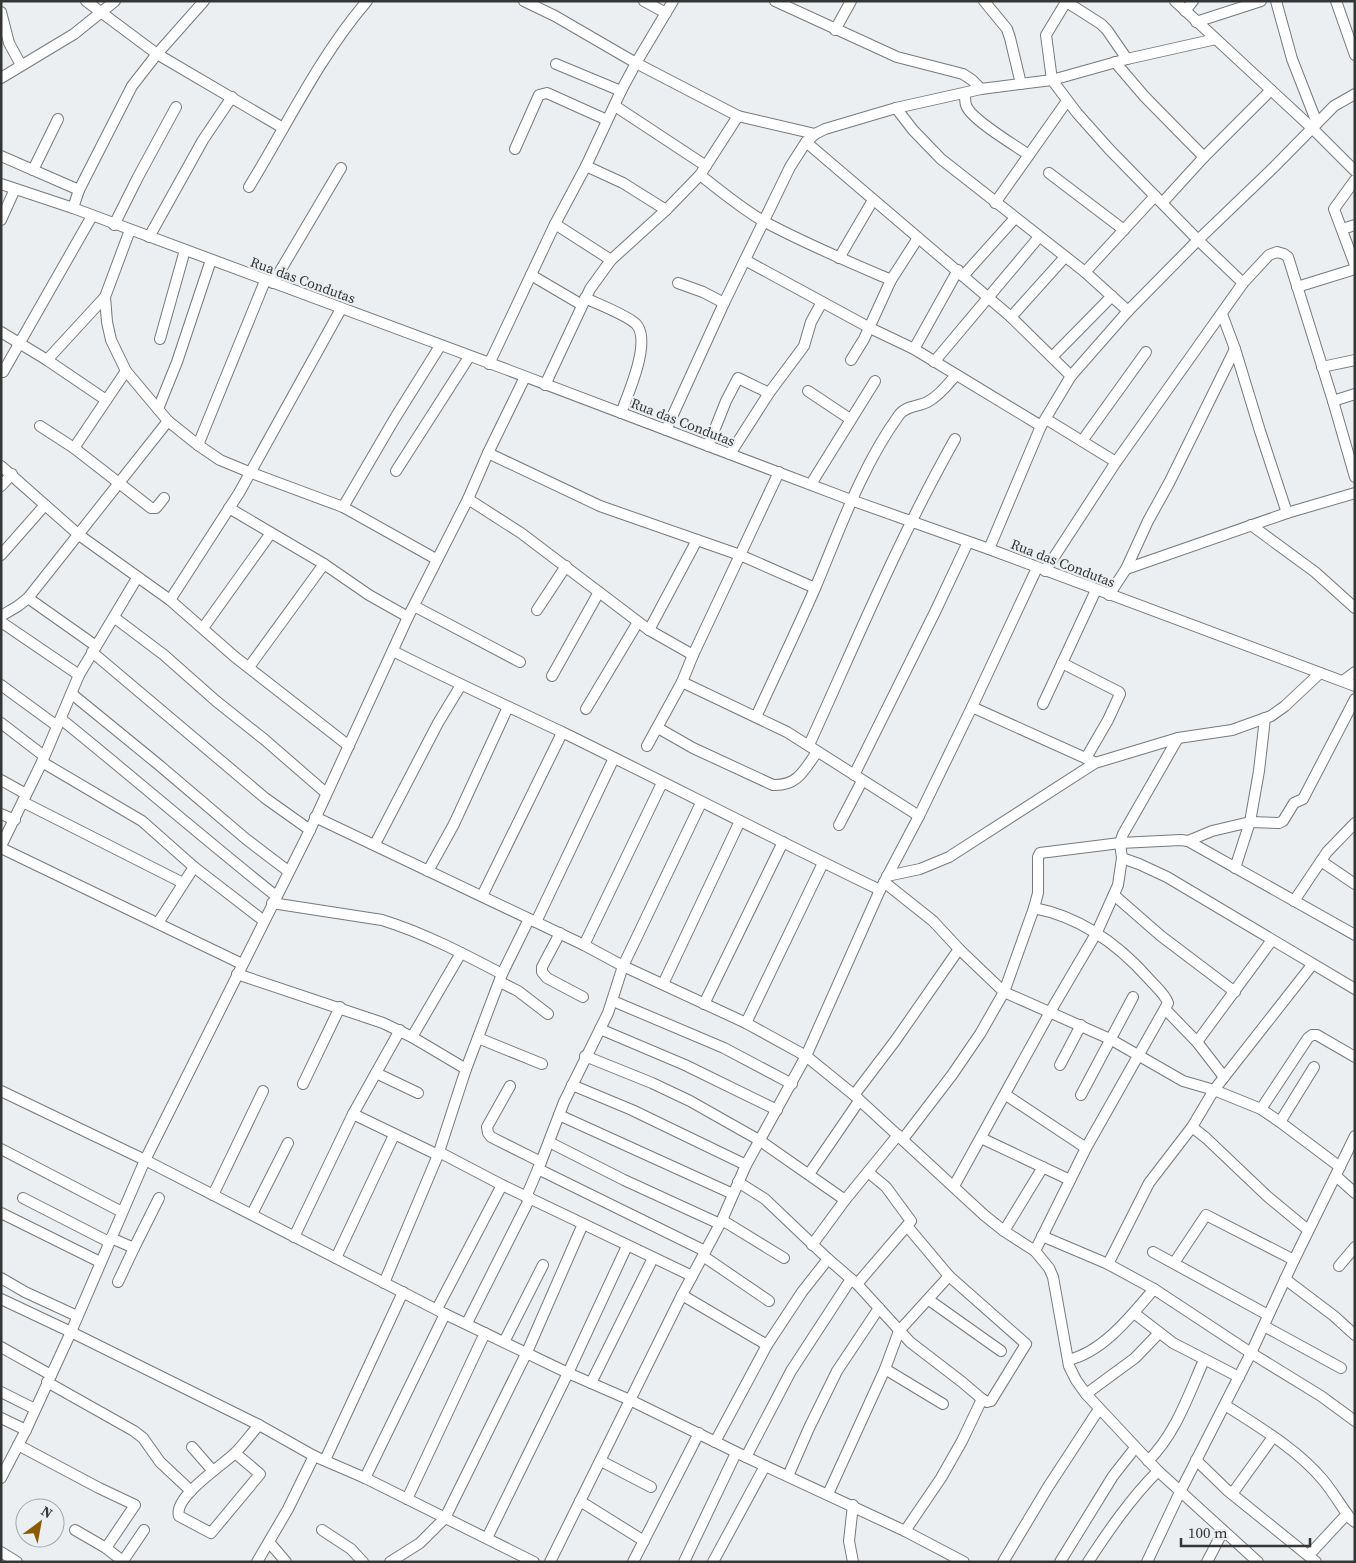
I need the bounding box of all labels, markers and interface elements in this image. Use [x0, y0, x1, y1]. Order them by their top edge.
street label: Rua das Condutas [248, 252, 358, 308]
street label: Rua das Condutas [628, 393, 738, 451]
street label: Rua das Condutas [1008, 534, 1118, 592]
north arrow [15, 1498, 65, 1548]
text: N [37, 1501, 57, 1523]
scale bar [1181, 1516, 1310, 1548]
text: 100 m [1188, 1522, 1228, 1543]

